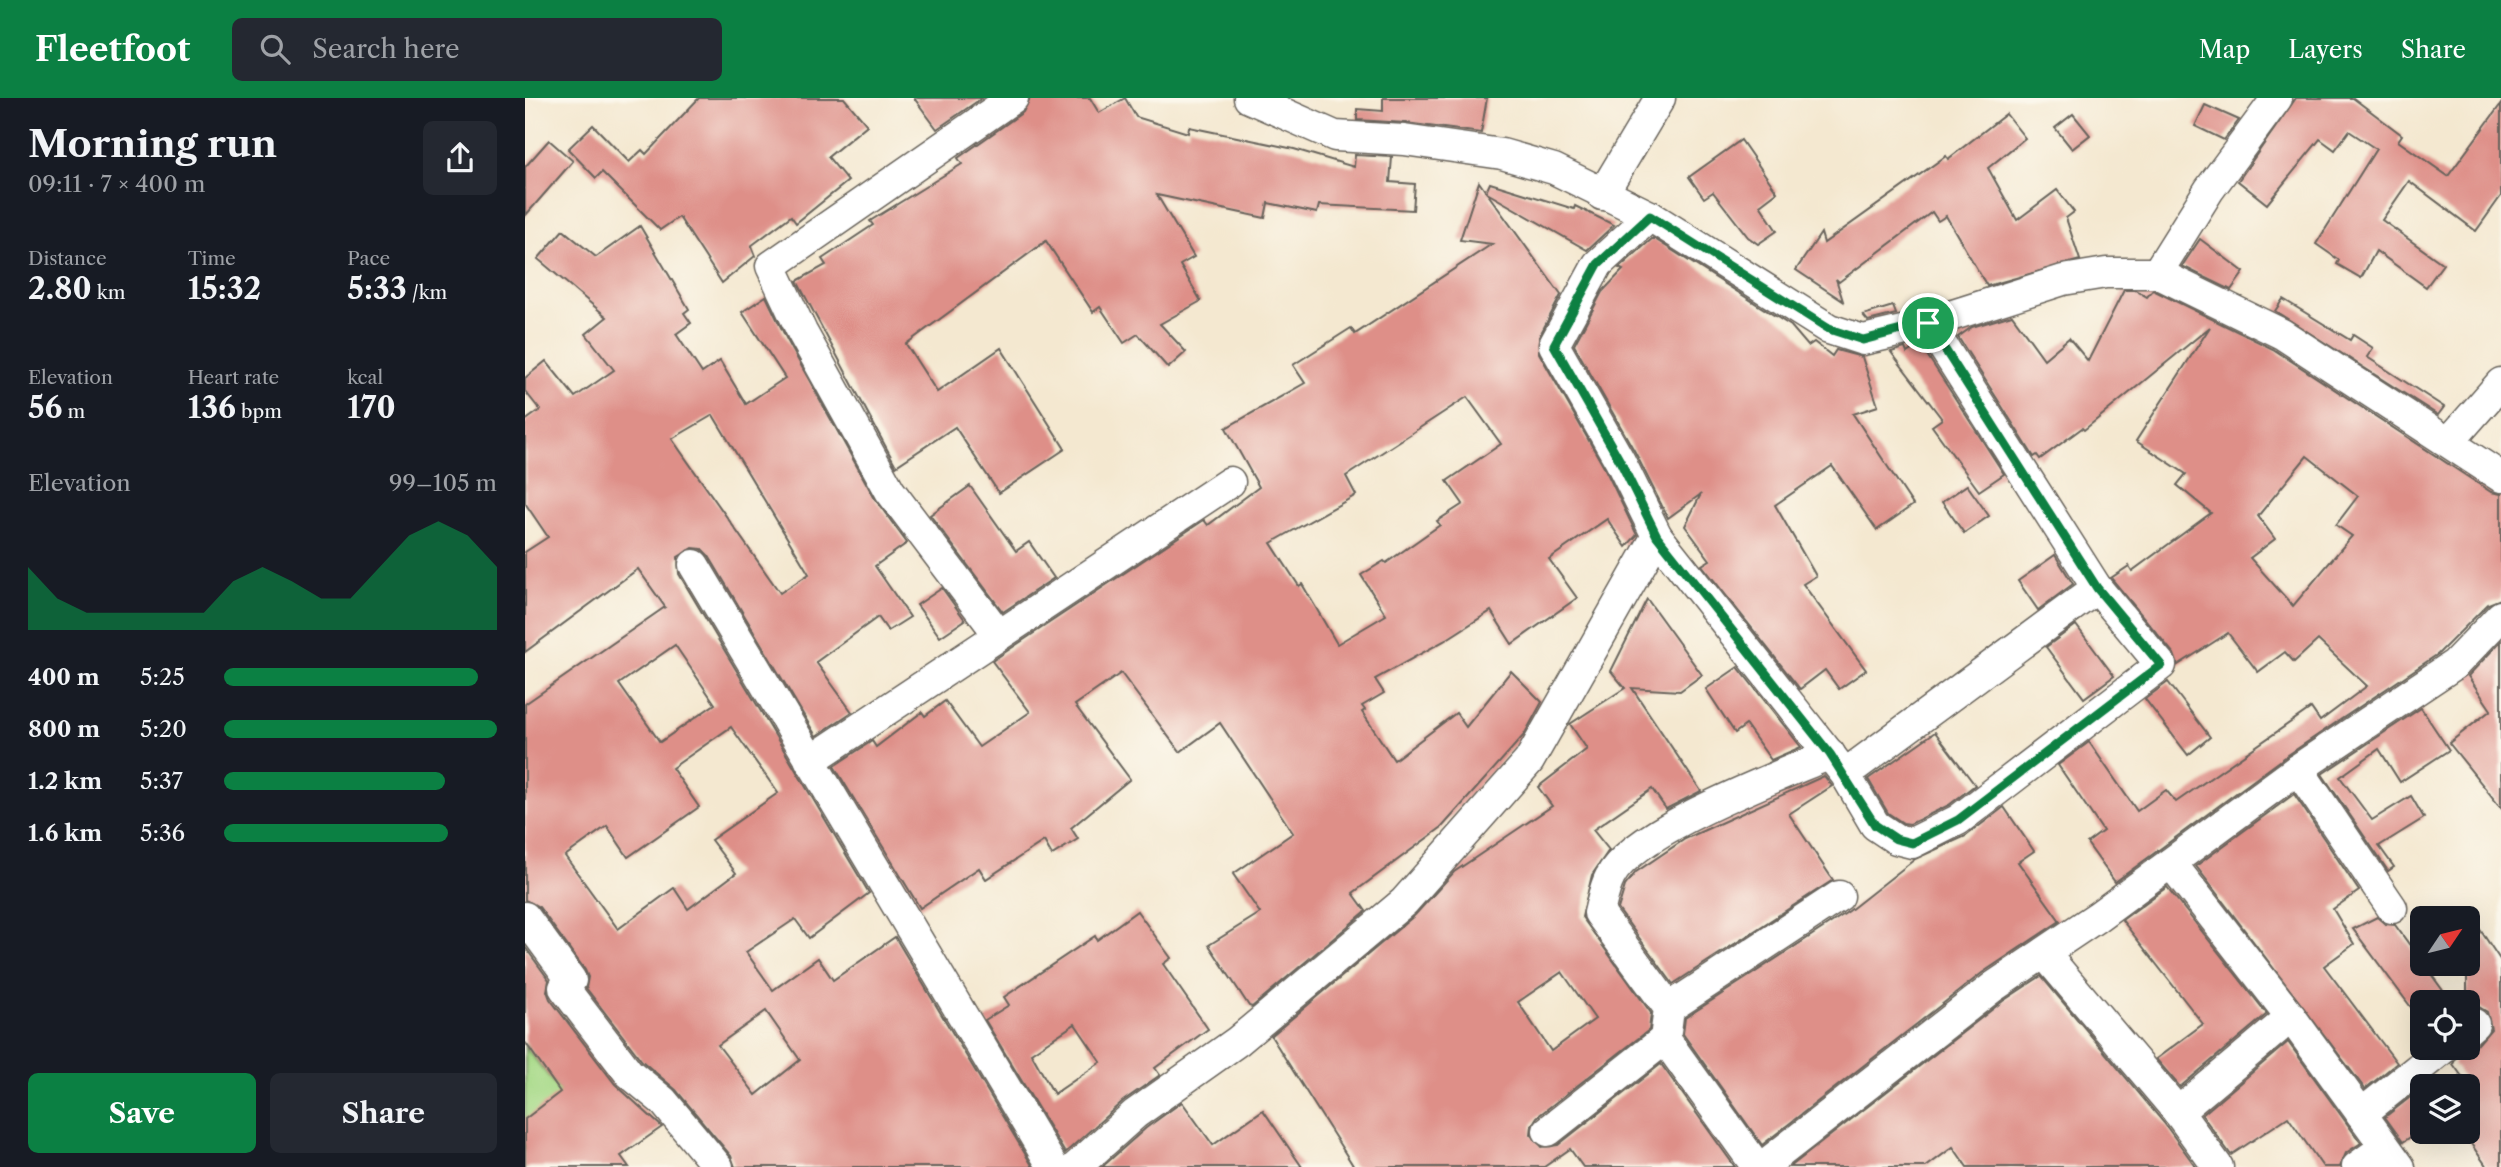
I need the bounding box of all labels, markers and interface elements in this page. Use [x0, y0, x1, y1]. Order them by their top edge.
search box [232, 18, 722, 81]
text: Fleetfoot [35, 29, 190, 70]
icon: search [256, 30, 294, 68]
text: Search here [312, 33, 460, 65]
text: Map [2199, 35, 2250, 64]
text: Layers [2288, 35, 2363, 64]
text: Share [2401, 35, 2466, 64]
text: Morning run [28, 120, 277, 167]
button: share [423, 121, 497, 195]
text: 09:11 · 7 × 400 m [28, 170, 205, 198]
text: Distance [28, 247, 107, 270]
text: Time [188, 247, 236, 270]
text: Pace [347, 247, 390, 270]
text: 2.80 [28, 270, 92, 307]
text: 15:32 [188, 270, 261, 307]
text: 5:33 [347, 270, 407, 307]
text: km [92, 281, 125, 304]
text: /km [407, 281, 447, 304]
pin [1898, 293, 1958, 353]
icon: arrive [1909, 304, 1947, 342]
text: Elevation [28, 366, 113, 389]
text: Heart rate [188, 366, 279, 389]
text: kcal [347, 366, 383, 389]
text: 56 [28, 389, 63, 426]
text: 136 [188, 389, 236, 426]
text: 170 [347, 389, 396, 426]
text: m [63, 400, 85, 423]
text: bpm [236, 400, 282, 423]
text: Elevation [28, 469, 131, 497]
text: 99–105 m [389, 469, 497, 497]
text: 400 m [28, 663, 100, 691]
text: 5:25 [140, 663, 185, 691]
text: 800 m [28, 715, 100, 743]
text: 5:20 [140, 715, 187, 743]
text: 1.2 km [28, 767, 102, 795]
text: 5:37 [140, 767, 183, 795]
text: 1.6 km [28, 819, 102, 847]
text: 5:36 [140, 819, 185, 847]
north arrow [2410, 906, 2480, 976]
map controls [2410, 906, 2480, 1144]
button: locate [2410, 990, 2480, 1060]
button: Save [28, 1073, 256, 1153]
button: Share [270, 1073, 497, 1153]
button: layers [2410, 1074, 2480, 1144]

